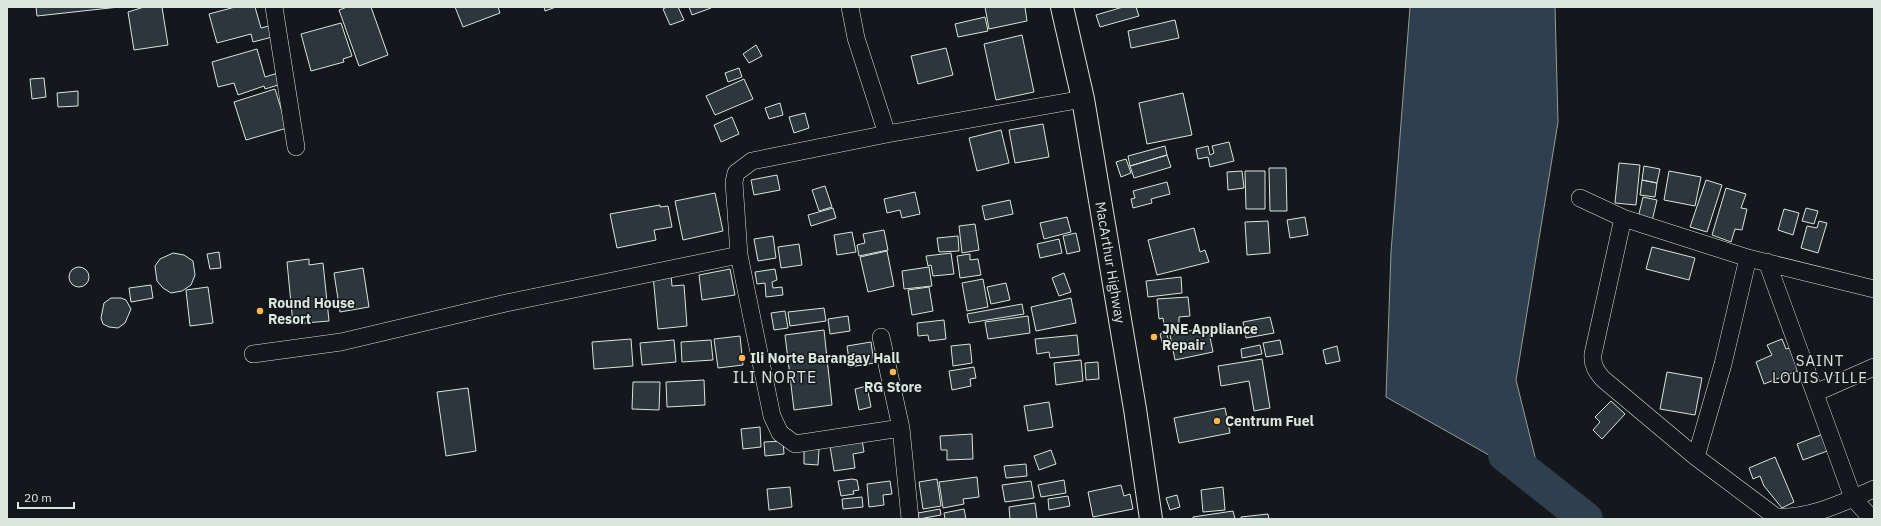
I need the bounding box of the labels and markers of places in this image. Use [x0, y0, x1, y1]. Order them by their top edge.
place label: Round House Resort [268, 294, 355, 328]
marker: Round House Resort [255, 306, 265, 316]
place label: JNE Appliance Repair [1162, 320, 1258, 354]
marker: JNE Appliance Repair [1149, 332, 1159, 342]
place label: Ili Norte Barangay Hall [750, 349, 900, 367]
marker: Ili Norte Barangay Hall [737, 353, 747, 363]
marker: RG Store [888, 367, 898, 377]
place label: RG Store [864, 378, 922, 396]
place label: Centrum Fuel [1225, 412, 1314, 430]
marker: Centrum Fuel [1212, 416, 1222, 426]

